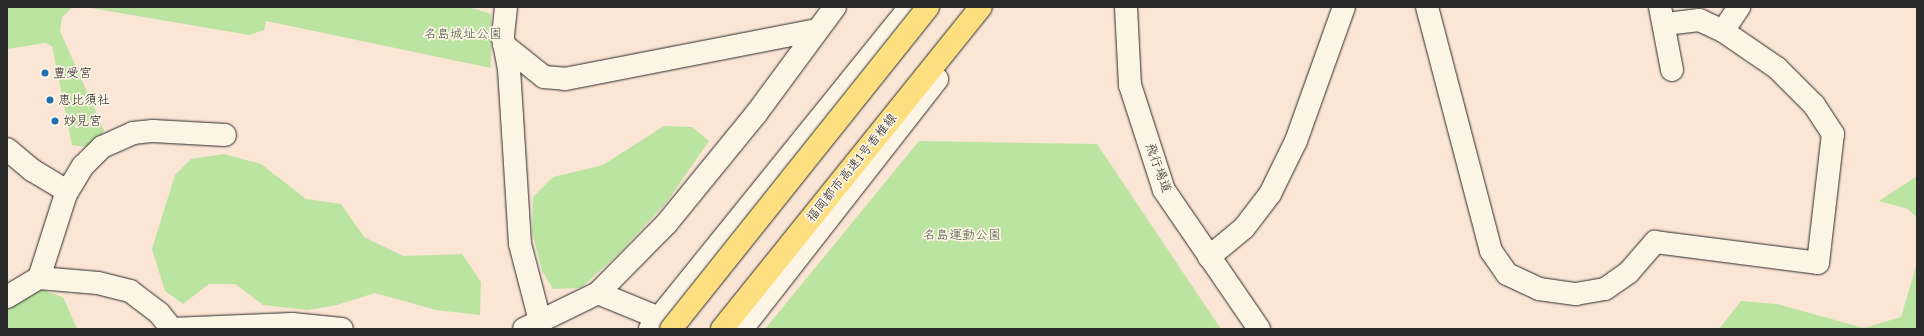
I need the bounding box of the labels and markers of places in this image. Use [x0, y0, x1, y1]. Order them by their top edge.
place label: 豊受宮 [53, 65, 92, 81]
marker: 豊受宮 [40, 68, 50, 78]
place label: 恵比須社 [58, 92, 110, 108]
marker: 恵比須社 [45, 95, 55, 105]
place label: 妙見宮 [63, 113, 102, 129]
marker: 妙見宮 [50, 116, 60, 126]

